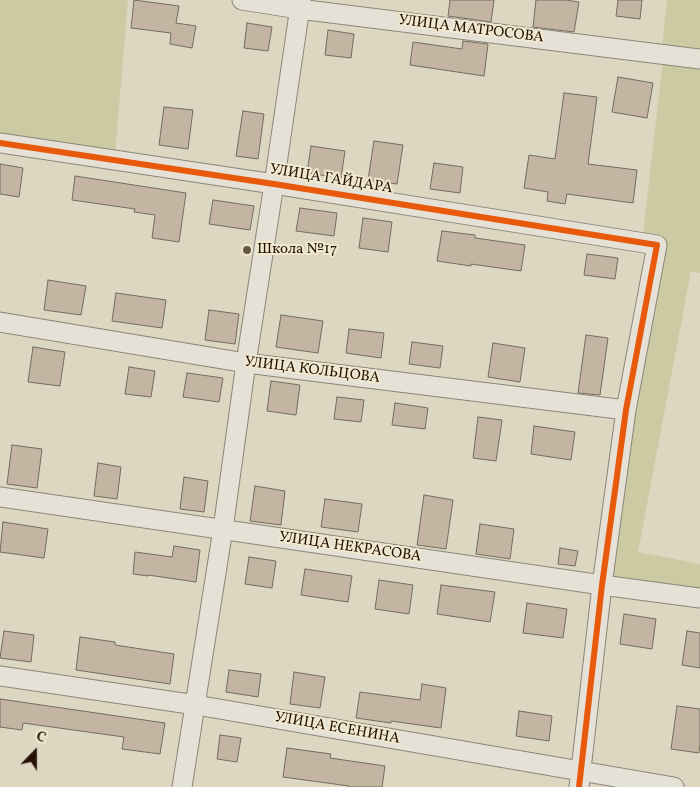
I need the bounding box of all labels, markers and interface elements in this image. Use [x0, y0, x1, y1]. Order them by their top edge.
street label: УЛИЦА МАТРОСОВА [397, 12, 545, 48]
street label: УЛИЦА ГАЙДАРА [268, 161, 394, 199]
place label: Школа №17 [257, 241, 337, 259]
marker: Школа №17 [241, 244, 253, 256]
street label: УЛИЦА КОЛЬЦОВА [243, 354, 381, 388]
street label: УЛИЦА НЕКРАСОВА [278, 529, 422, 567]
street label: УЛИЦА ЕСЕНИНА [273, 709, 401, 749]
north arrow [10, 727, 60, 777]
text: С [33, 727, 49, 748]

